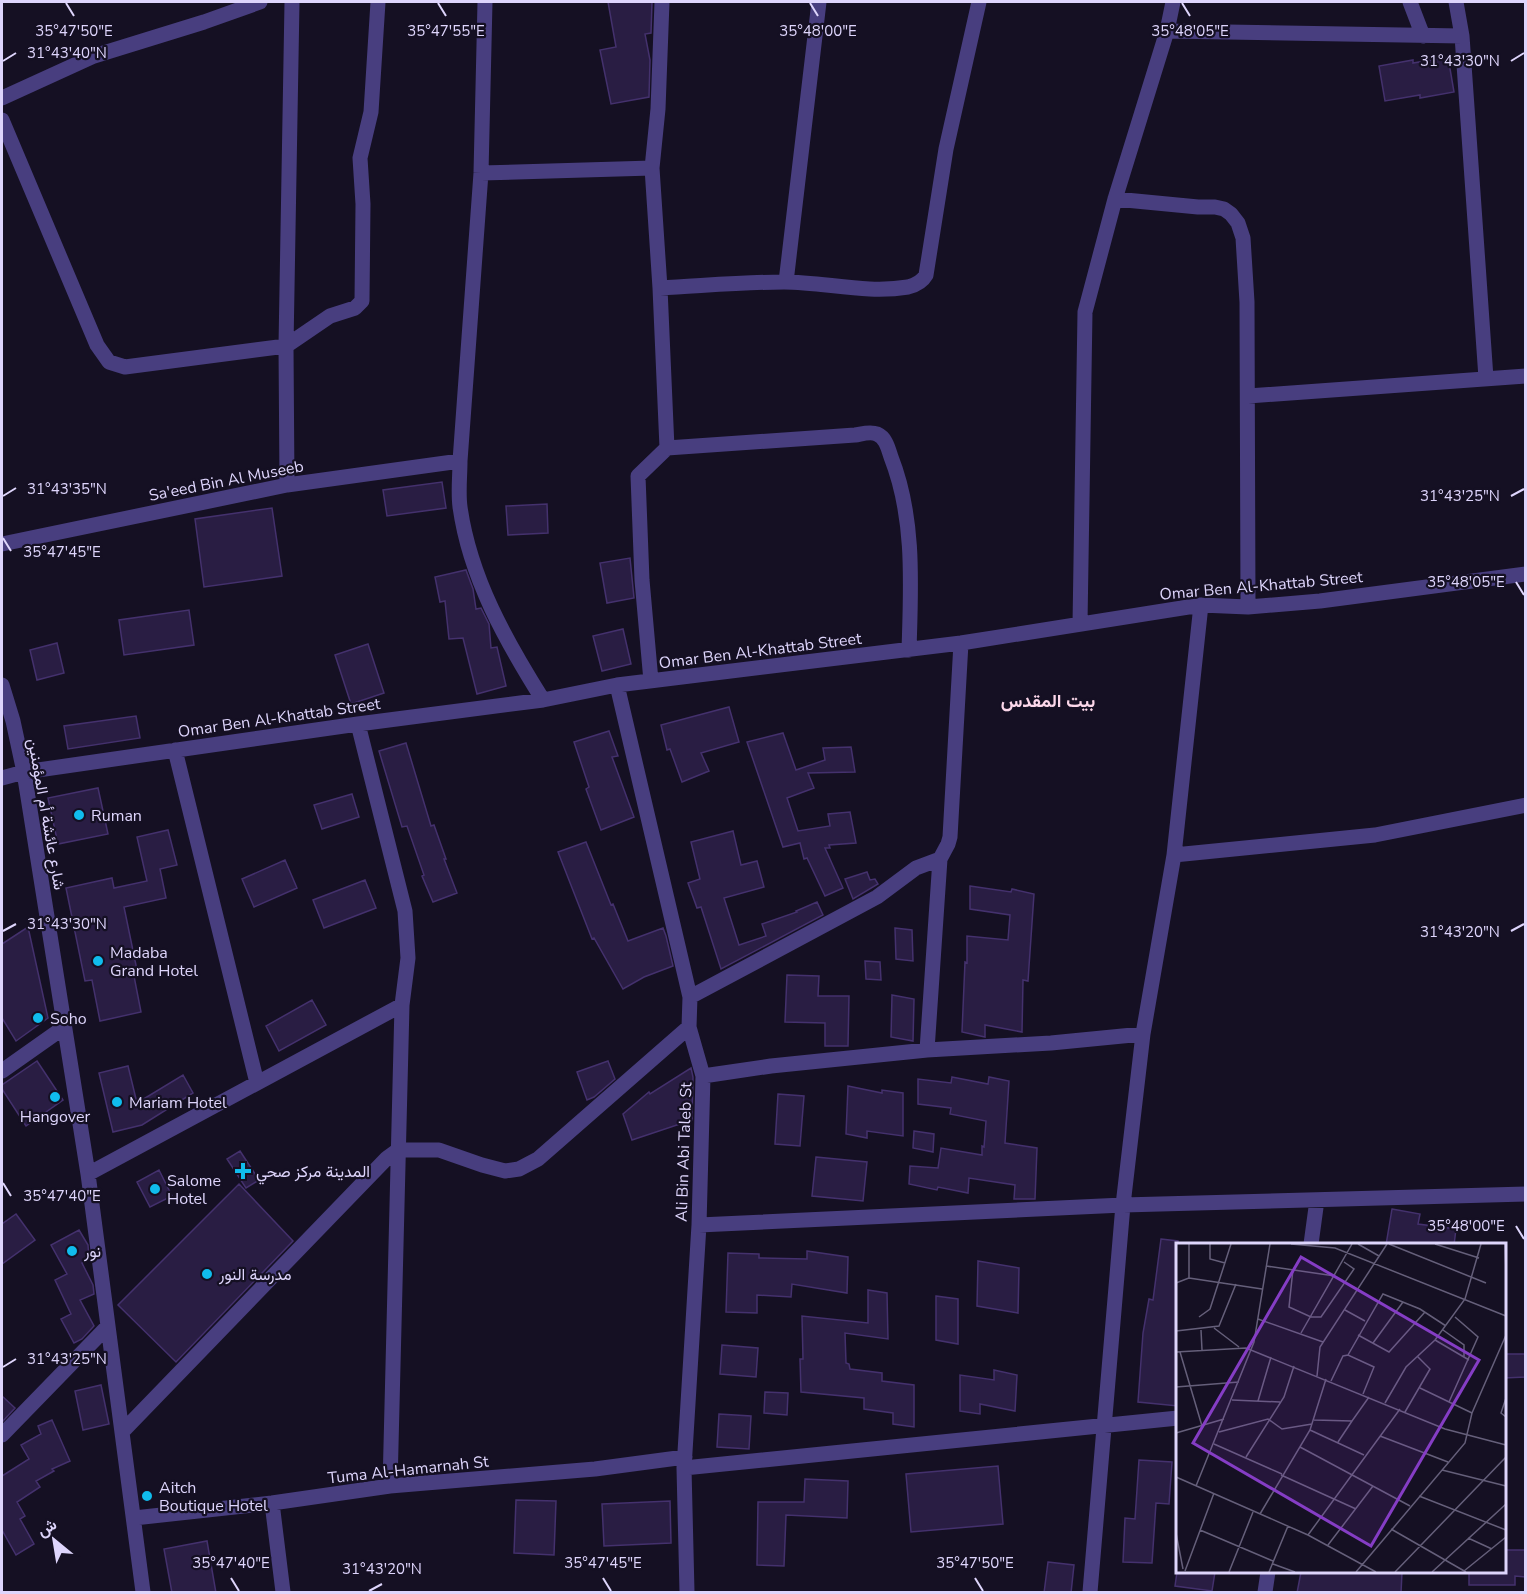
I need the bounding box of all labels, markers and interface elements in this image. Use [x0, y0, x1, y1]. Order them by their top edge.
text: 35°47'50"E [35, 21, 113, 41]
text: 35°47'55"E [407, 21, 485, 41]
text: 35°48'00"E [779, 21, 857, 41]
text: 35°48'05"E [1151, 21, 1229, 41]
text: 31°43'40"N [27, 43, 107, 63]
text: 31°43'30"N [1420, 51, 1500, 71]
street label: Sa'eed Bin Al Museeb [147, 455, 305, 507]
text: 31°43'35"N [27, 479, 107, 499]
text: 31°43'25"N [1420, 486, 1500, 506]
text: 35°47'45"E [23, 542, 101, 562]
street label: Omar Ben Al-Khattab Street [1159, 566, 1364, 606]
text: 35°48'05"E [1427, 572, 1505, 592]
street label: Omar Ben Al-Khattab Street [658, 628, 863, 674]
district label: بيت المقدس [1001, 689, 1095, 713]
street label: Omar Ben Al-Khattab Street [177, 693, 382, 743]
street label: شارع عائشة أم المؤمنين [22, 737, 70, 892]
place label: Ruman [91, 805, 142, 827]
marker: Ruman [72, 808, 86, 822]
text: 31°43'30"N [27, 914, 107, 934]
text: 31°43'20"N [1420, 922, 1500, 942]
place label: Madaba Grand Hotel [110, 942, 198, 982]
marker: Madaba Grand Hotel [91, 954, 105, 968]
place label: Soho [50, 1008, 87, 1030]
marker: Soho [31, 1011, 45, 1025]
street label: Ali Bin Abi Taleb St [671, 1081, 697, 1222]
marker: Hangover [48, 1090, 62, 1104]
place label: Mariam Hotel [129, 1092, 227, 1114]
marker: Mariam Hotel [110, 1095, 124, 1109]
place label: Hangover [20, 1106, 90, 1128]
place label: المدينة مركز صحي [256, 1161, 370, 1185]
marker: المدينة مركز صحي [234, 1162, 252, 1180]
place label: Salome Hotel [167, 1170, 221, 1210]
marker: Salome Hotel [148, 1182, 162, 1196]
text: 35°47'40"E [23, 1186, 101, 1206]
text: 35°48'00"E [1427, 1216, 1505, 1236]
place label: نور [83, 1241, 101, 1263]
inset map [1176, 1243, 1506, 1573]
marker: نور [65, 1244, 79, 1258]
place label: مدرسة النور [218, 1264, 292, 1286]
marker: مدرسة النور [200, 1267, 214, 1281]
text: 31°43'25"N [27, 1349, 107, 1369]
street label: Tuma Al-Hamarnah St [327, 1451, 490, 1489]
place label: Aitch Boutique Hotel [159, 1477, 268, 1517]
marker: Aitch Boutique Hotel [140, 1489, 154, 1503]
north arrow [24, 1510, 84, 1570]
text: ش [33, 1514, 61, 1542]
text: 35°47'40"E [192, 1553, 270, 1573]
text: 35°47'45"E [564, 1553, 642, 1573]
text: 35°47'50"E [936, 1553, 1014, 1573]
text: 31°43'20"N [342, 1559, 422, 1579]

